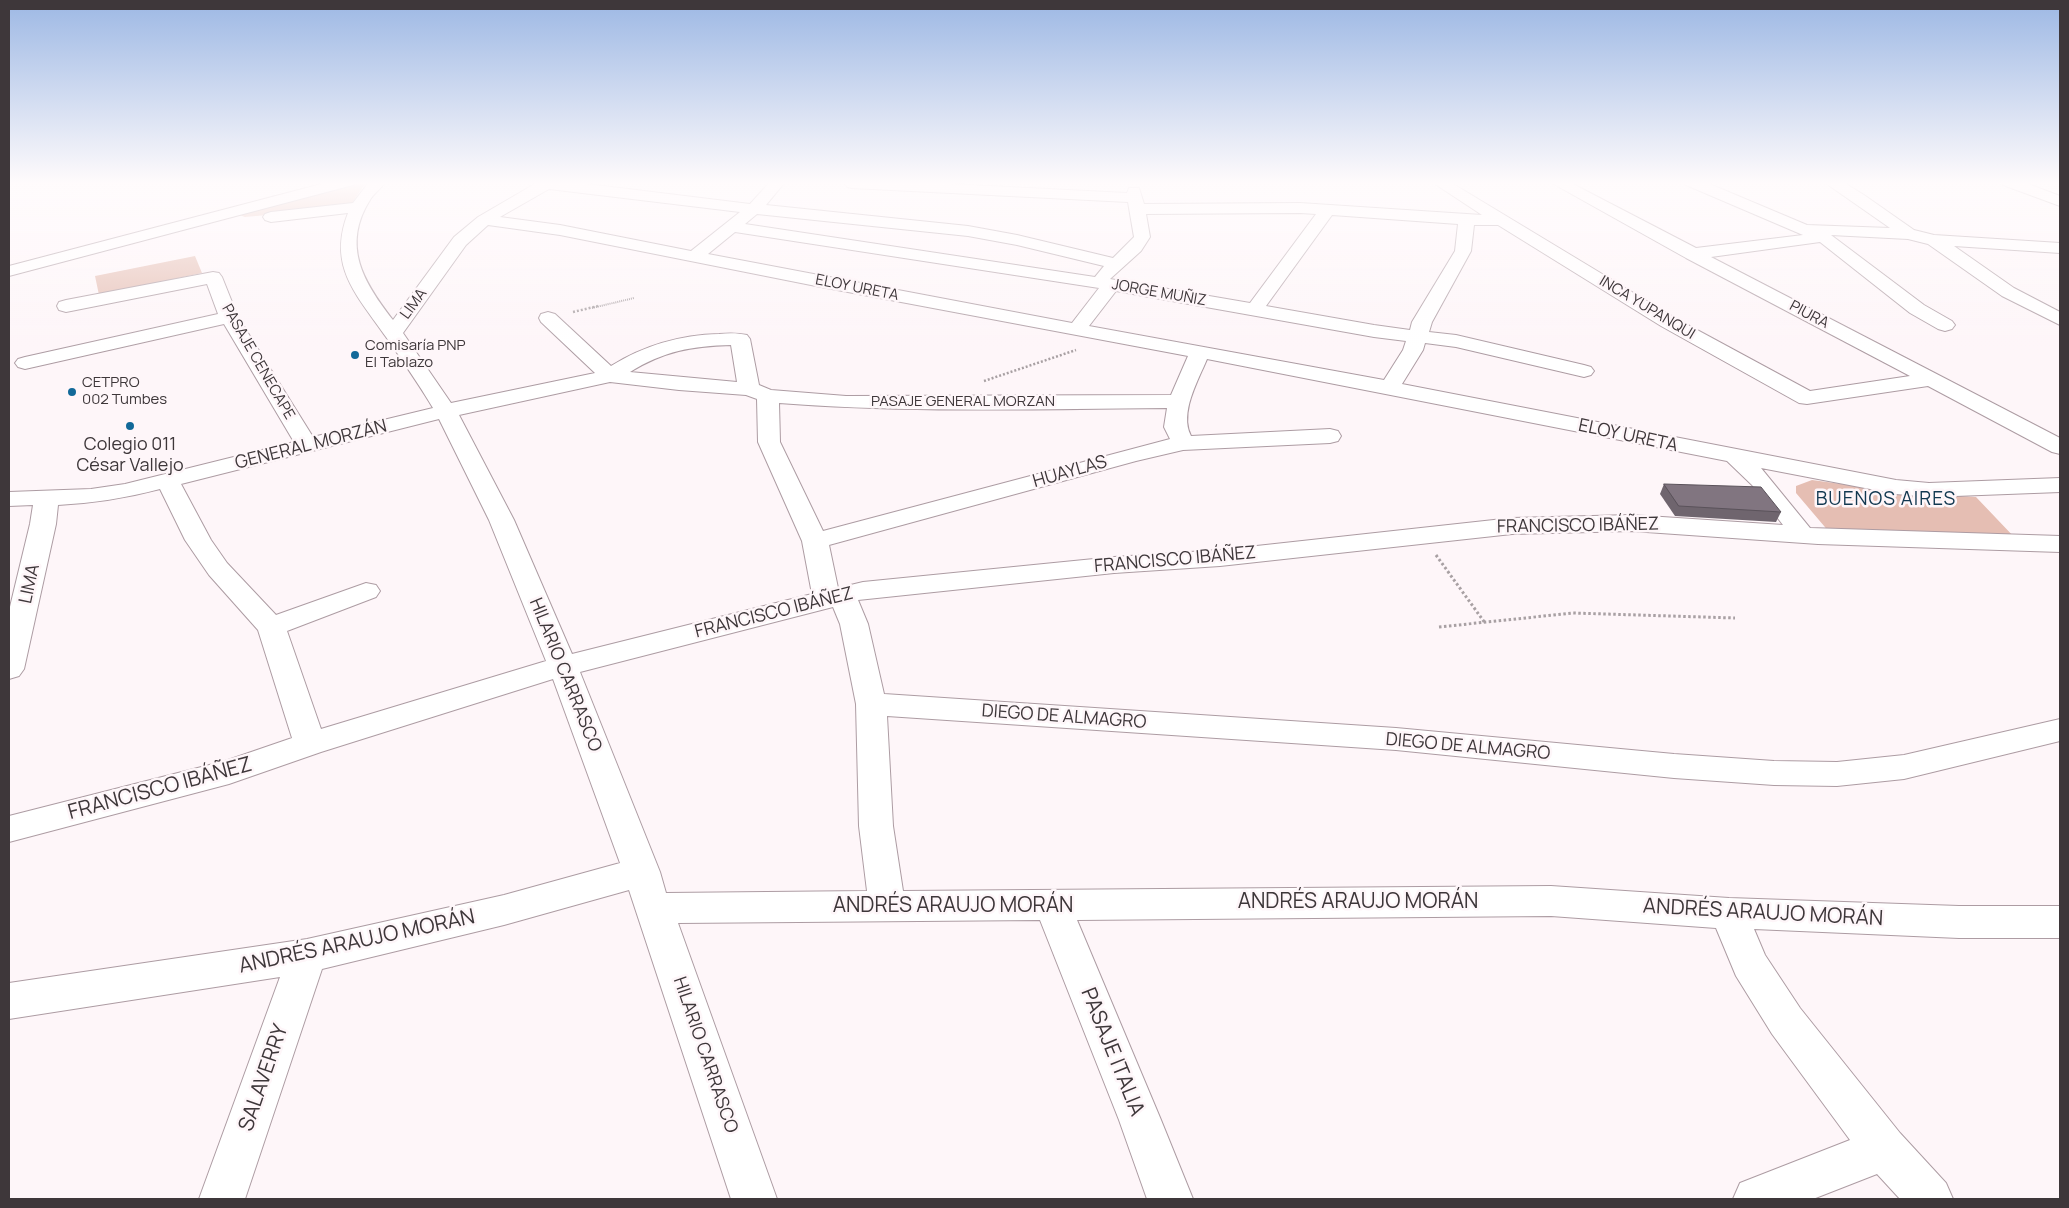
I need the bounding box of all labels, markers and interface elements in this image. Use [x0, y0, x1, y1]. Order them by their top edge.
street label: ELOY URETA [814, 271, 900, 305]
street label: INCA YUPANQUI [1596, 272, 1698, 344]
street label: JORGE MUÑIZ [1110, 276, 1208, 310]
street label: LIMA [397, 285, 431, 323]
street label: PIURA [1786, 297, 1832, 333]
street label: PASAJE CENECAPE [218, 301, 298, 423]
place label: Comisaría PNP El Tablazo [365, 337, 466, 372]
marker: Comisaría PNP El Tablazo [349, 349, 361, 361]
place label: CETPRO 002 Tumbes [82, 374, 167, 409]
marker: CETPRO 002 Tumbes [66, 386, 78, 398]
street label: PASAJE GENERAL MORZAN [871, 393, 1055, 411]
street label: ELOY URETA [1576, 415, 1680, 457]
street label: GENERAL MORZÁN [233, 416, 389, 474]
marker: Colegio 011 César Vallejo [124, 420, 136, 432]
place label: Colegio 011 César Vallejo [76, 434, 184, 476]
street label: HUAYLAS [1030, 451, 1110, 493]
district label: BUENOS AIRES [1814, 489, 1958, 511]
street label: FRANCISCO IBÁÑEZ [1497, 514, 1659, 538]
street label: FRANCISCO IBÁÑEZ [1093, 542, 1257, 578]
street label: LIMA [15, 562, 45, 606]
street label: FRANCISCO IBÁÑEZ [693, 583, 855, 643]
street label: HILARIO CARRASCO [524, 595, 606, 755]
street label: DIEGO DE ALMAGRO [981, 700, 1147, 734]
street label: DIEGO DE ALMAGRO [1385, 729, 1551, 765]
street label: FRANCISCO IBÁÑEZ [65, 752, 255, 826]
street label: ANDRÉS ARAUJO MORÁN [1238, 889, 1478, 915]
street label: ANDRÉS ARAUJO MORÁN [833, 893, 1073, 919]
street label: ANDRÉS ARAUJO MORÁN [1642, 894, 1884, 932]
street label: ANDRÉS ARAUJO MORÁN [237, 905, 477, 979]
street label: HILARIO CARRASCO [668, 974, 742, 1136]
street label: PASAJE ITALIA [1075, 984, 1149, 1120]
street label: SALAVERRY [234, 1021, 294, 1135]

